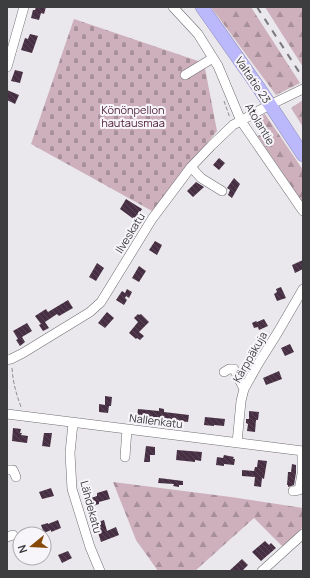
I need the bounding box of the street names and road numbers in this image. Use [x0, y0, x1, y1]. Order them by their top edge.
street label: Valtatie 23 [232, 53, 275, 106]
street label: Atolantie [242, 100, 279, 148]
street label: Ilveskatu [111, 210, 148, 256]
street label: Kärppäkuja [229, 328, 270, 385]
street label: Nallenkatu [128, 410, 184, 431]
street label: Lähdekatu [77, 479, 106, 535]

